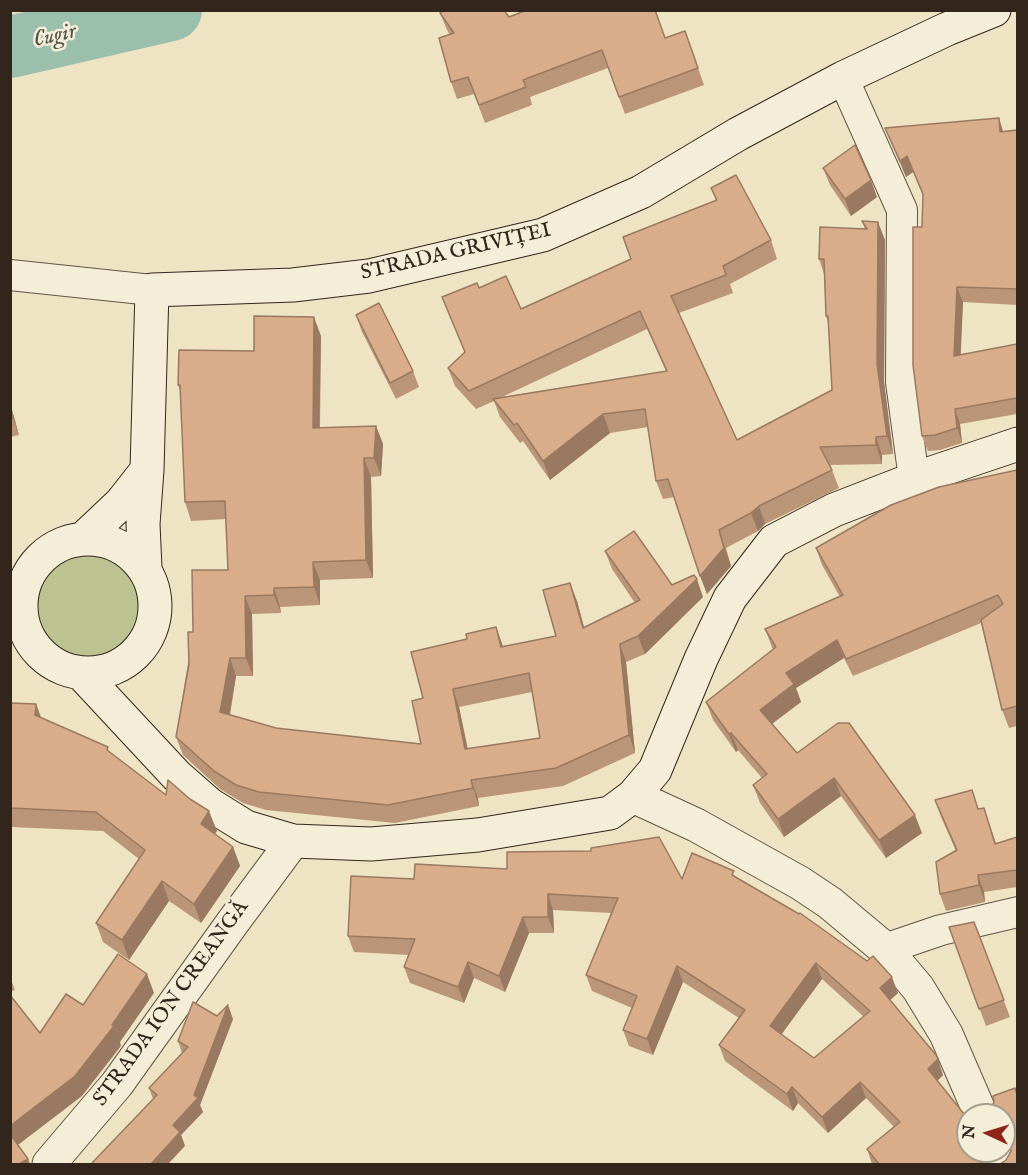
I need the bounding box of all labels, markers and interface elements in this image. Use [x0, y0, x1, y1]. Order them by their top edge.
water label: Cugir [31, 19, 79, 55]
street label: STRADA GRIVIȚEI [358, 219, 554, 287]
street label: STRADA ION CREANGĂ [89, 896, 255, 1112]
north arrow [956, 1103, 1016, 1163]
text: N [960, 1124, 980, 1139]

